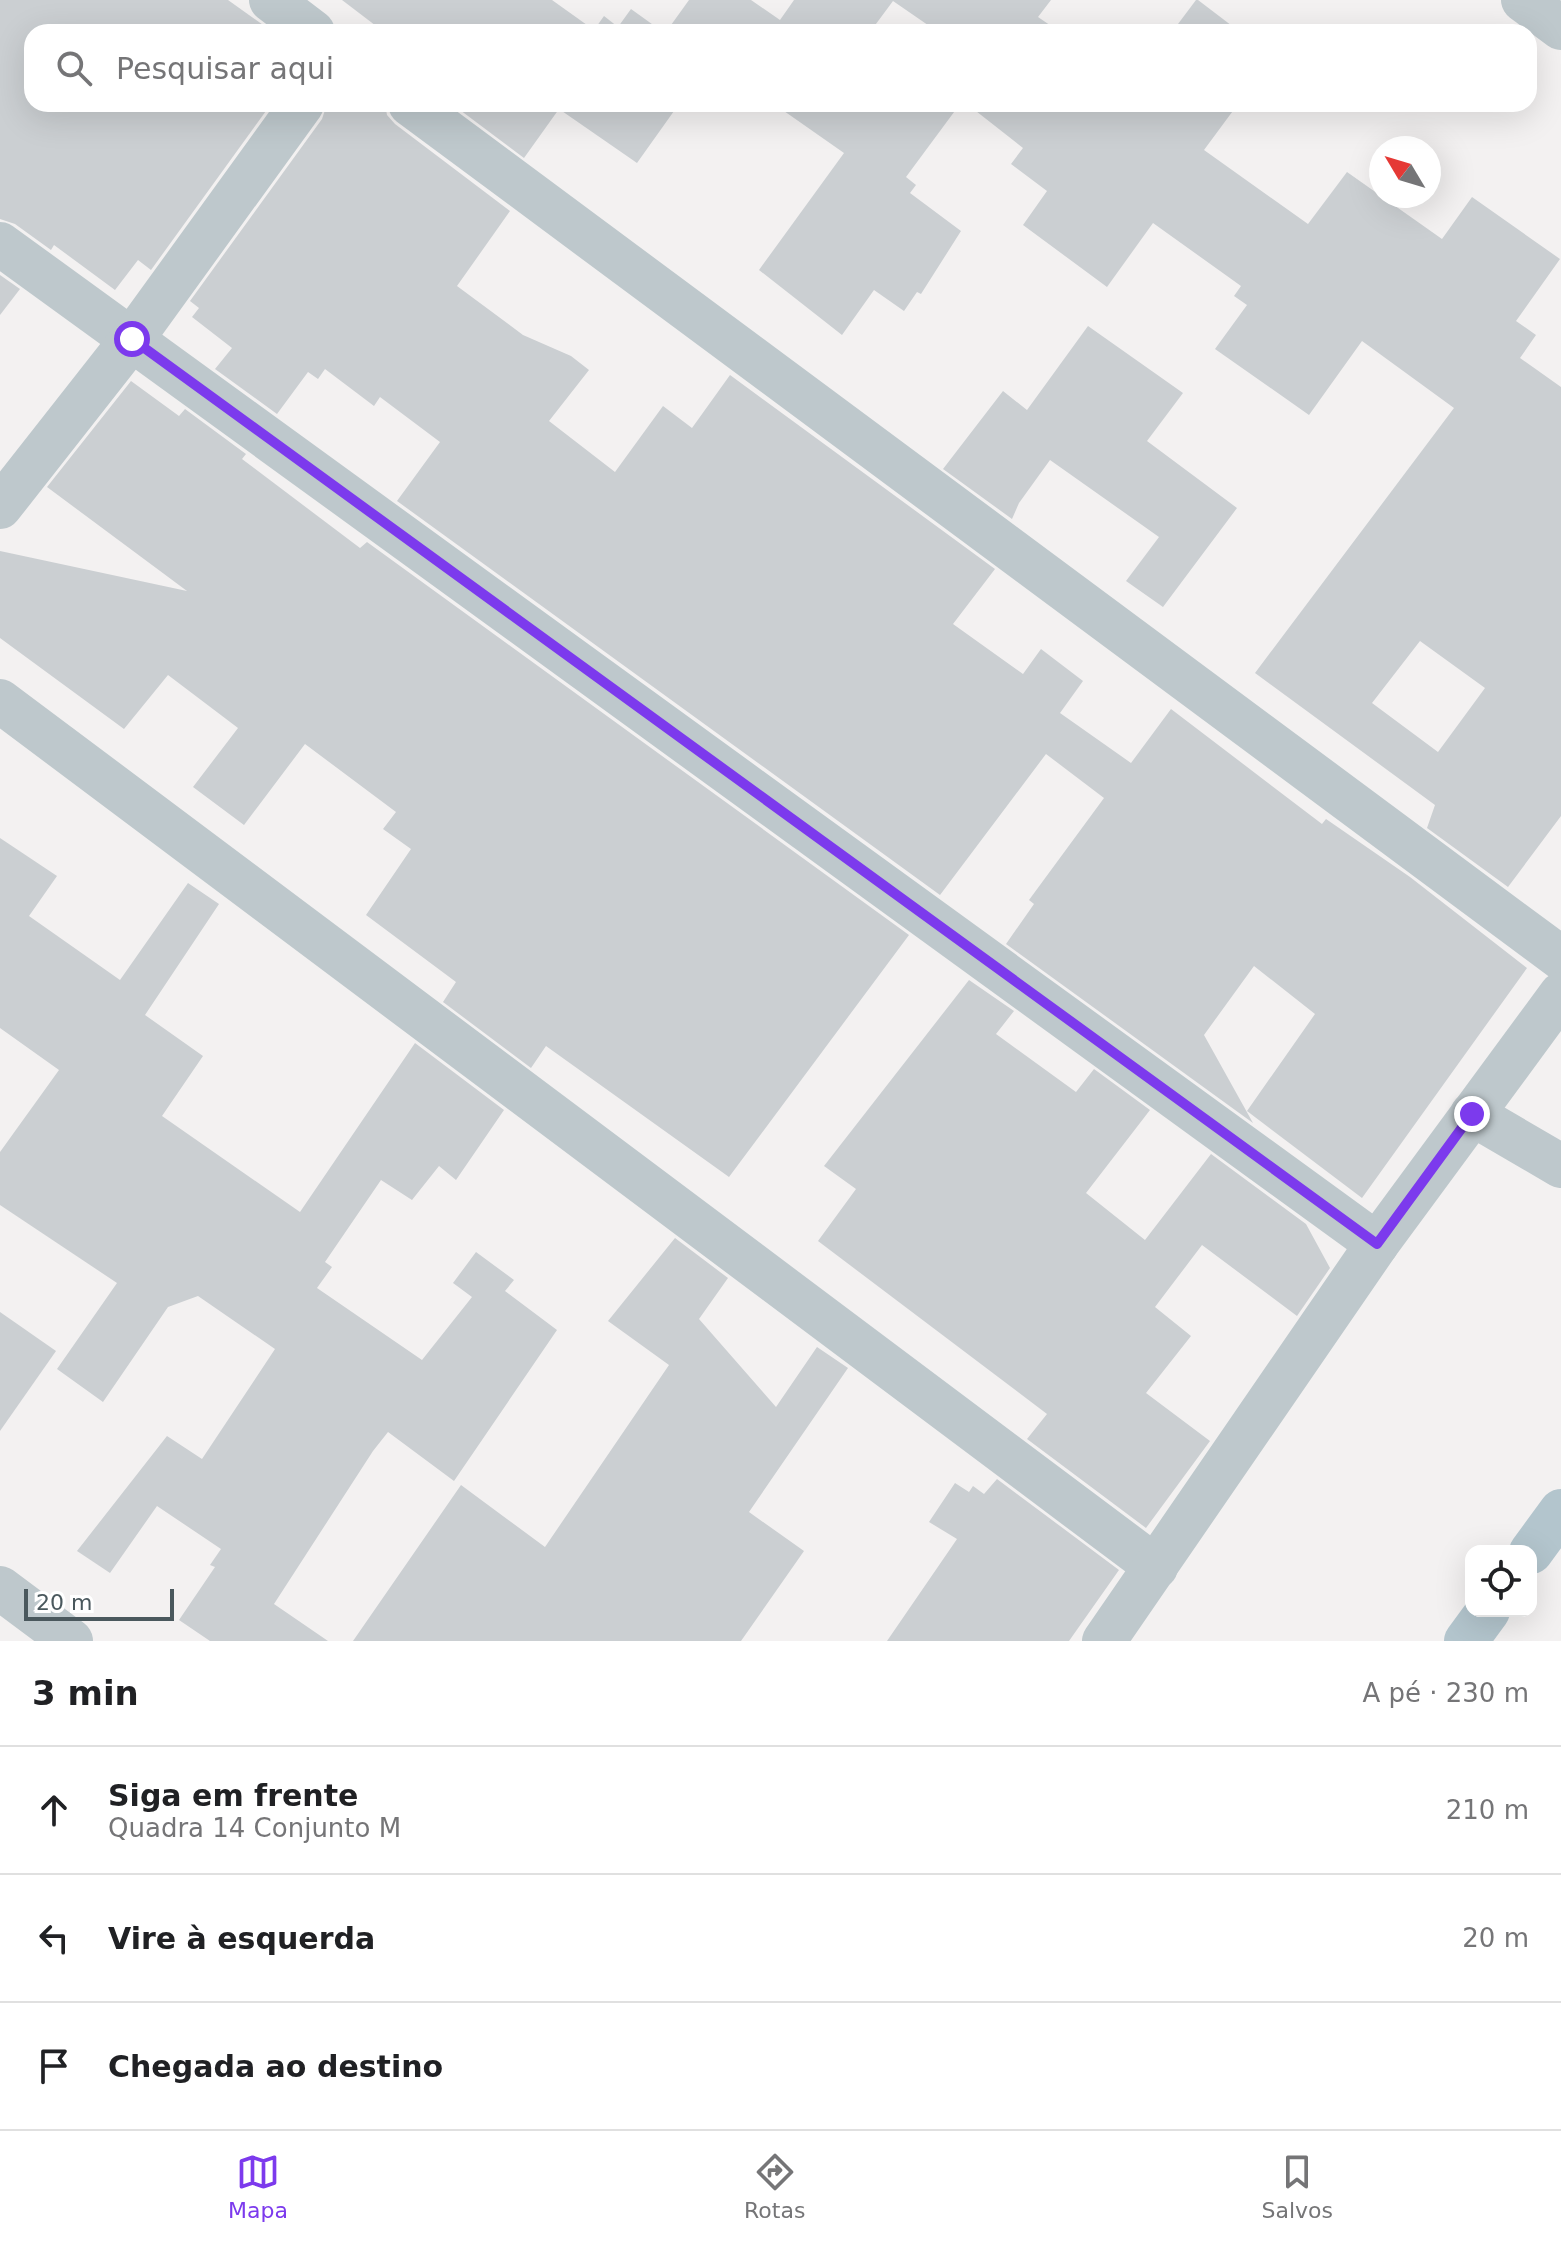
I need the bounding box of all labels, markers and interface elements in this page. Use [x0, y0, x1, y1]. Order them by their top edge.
search box [24, 24, 1537, 112]
icon: search [52, 46, 96, 90]
text: Pesquisar aqui [116, 51, 334, 86]
north arrow [1369, 136, 1441, 208]
route start [114, 321, 150, 357]
route end [1454, 1096, 1490, 1132]
map controls [1465, 1545, 1537, 1617]
button: locate [1465, 1545, 1537, 1617]
scale bar [24, 1585, 174, 1621]
text: 20 m [36, 1590, 92, 1615]
text: 3 min [32, 1673, 139, 1713]
text: A pé · 230 m [1362, 1678, 1529, 1708]
text: Siga em frente [108, 1778, 358, 1813]
icon: ahead [32, 1788, 76, 1832]
text: 210 m [1446, 1795, 1529, 1825]
text: Quadra 14 Conjunto M [108, 1813, 401, 1843]
icon: left [32, 1916, 76, 1960]
text: Vire à esquerda [108, 1921, 375, 1956]
text: 20 m [1462, 1923, 1529, 1953]
icon: arrive [32, 2044, 76, 2088]
text: Chegada ao destino [108, 2049, 443, 2084]
tab: Mapa [228, 2150, 288, 2223]
tab: Rotas [744, 2150, 805, 2223]
tab: Salvos [1261, 2150, 1333, 2223]

